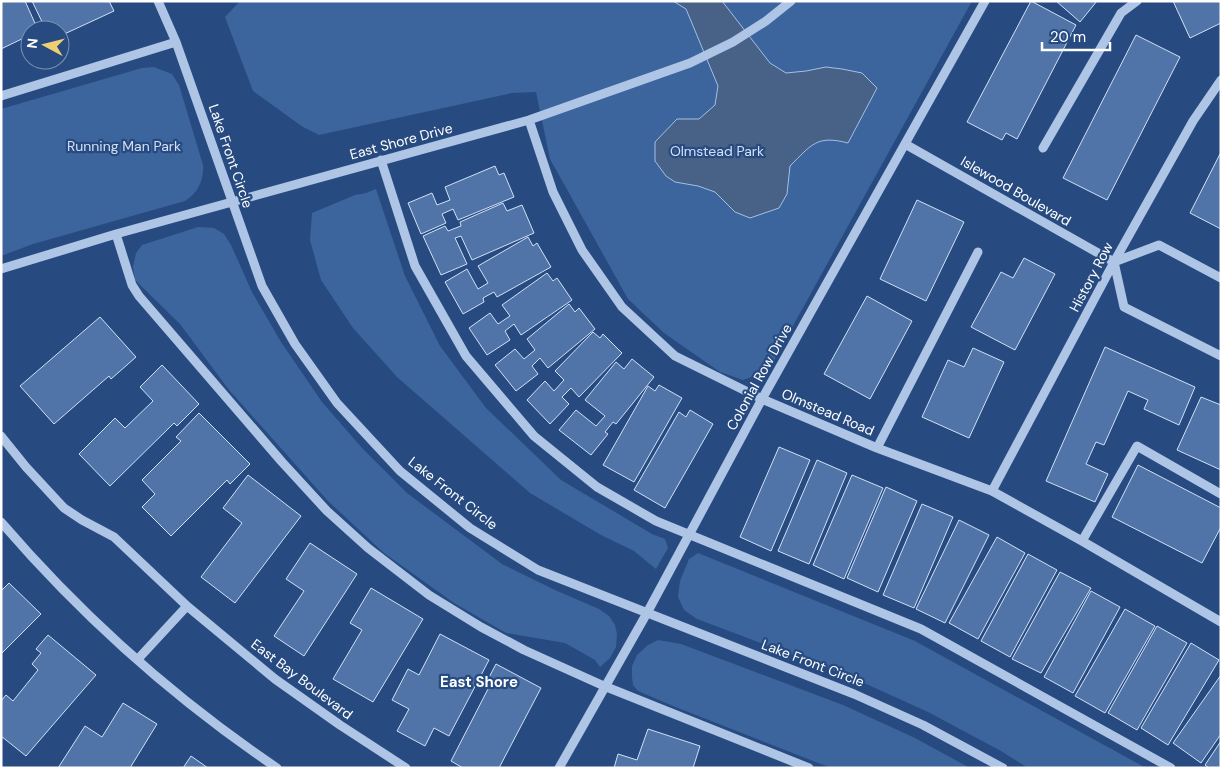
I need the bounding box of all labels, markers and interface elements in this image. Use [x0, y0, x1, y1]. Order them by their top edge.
north arrow [20, 20, 70, 70]
scale bar [1042, 20, 1110, 52]
text: 20 m [1050, 27, 1086, 47]
text: N [23, 37, 42, 50]
street label: Lake Front Circle [205, 102, 257, 210]
street label: East Shore Drive [348, 119, 454, 163]
park label: Running Man Park [67, 137, 181, 155]
park label: Olmstead Park [670, 142, 764, 160]
street label: Islewood Boulevard [958, 152, 1074, 230]
street label: History Row [1065, 239, 1117, 315]
street label: Colonial Row Drive [722, 321, 796, 433]
street label: Olmstead Road [779, 384, 877, 440]
street label: Lake Front Circle [405, 452, 501, 534]
street label: East Bay Boulevard [248, 635, 356, 723]
street label: Lake Front Circle [759, 635, 867, 691]
district label: East Shore [440, 672, 518, 692]

